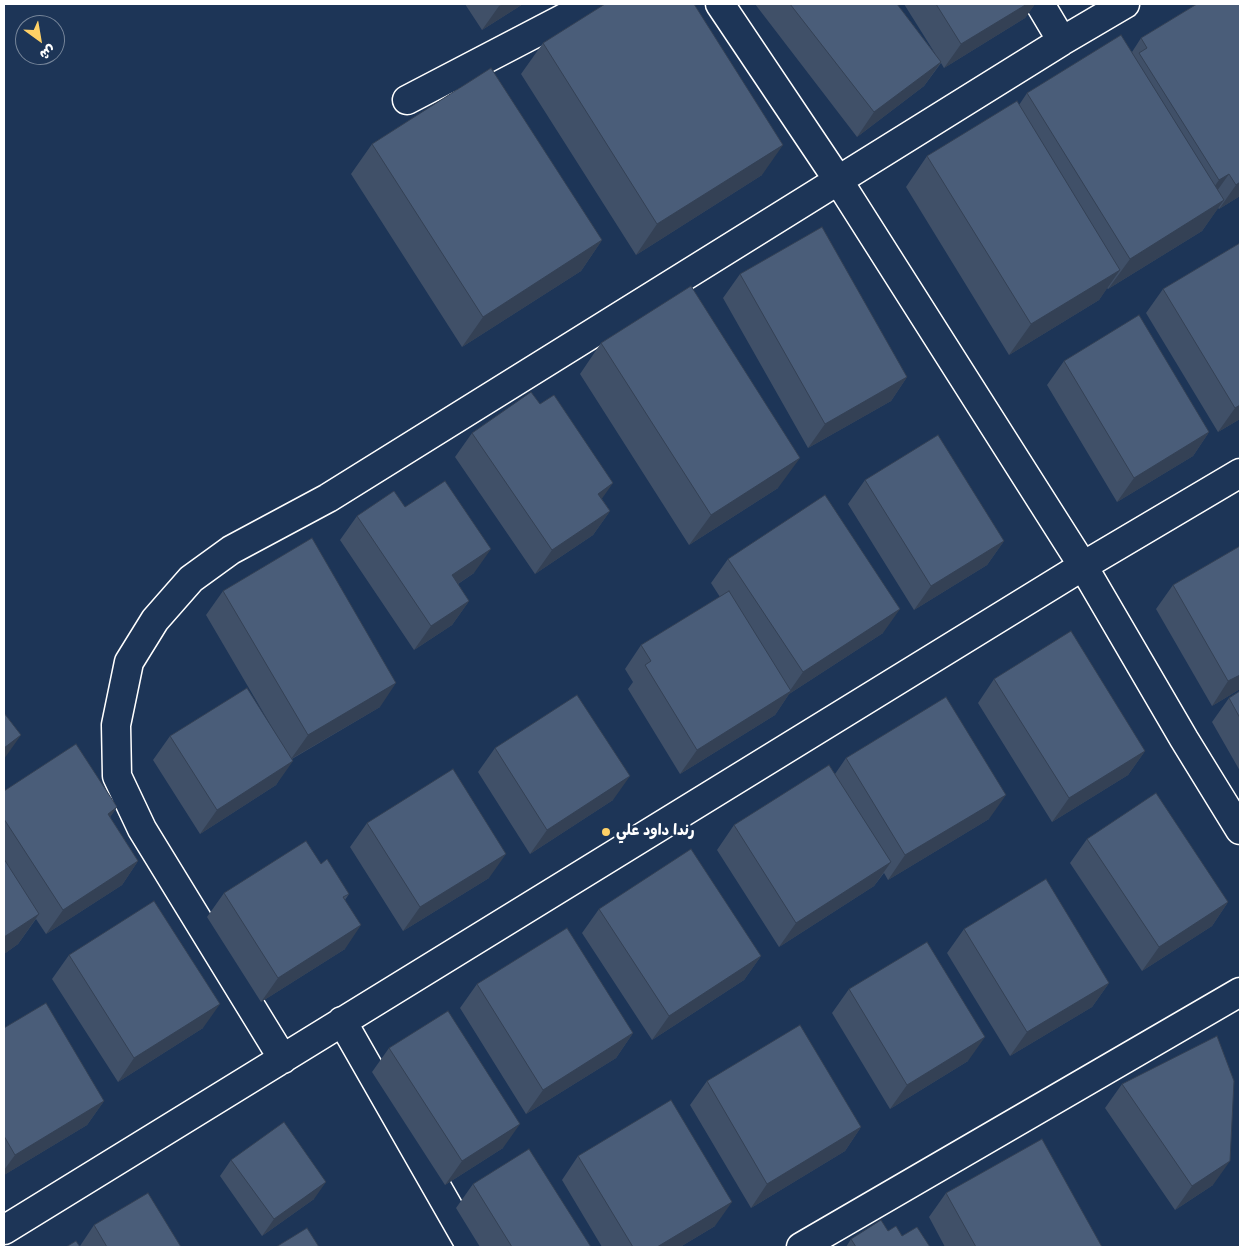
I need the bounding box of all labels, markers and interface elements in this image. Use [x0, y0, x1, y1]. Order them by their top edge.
north arrow [15, 15, 65, 65]
text: ش [36, 40, 59, 64]
place label: رندا داود علي [616, 823, 695, 841]
marker: رندا داود علي [600, 826, 612, 838]

